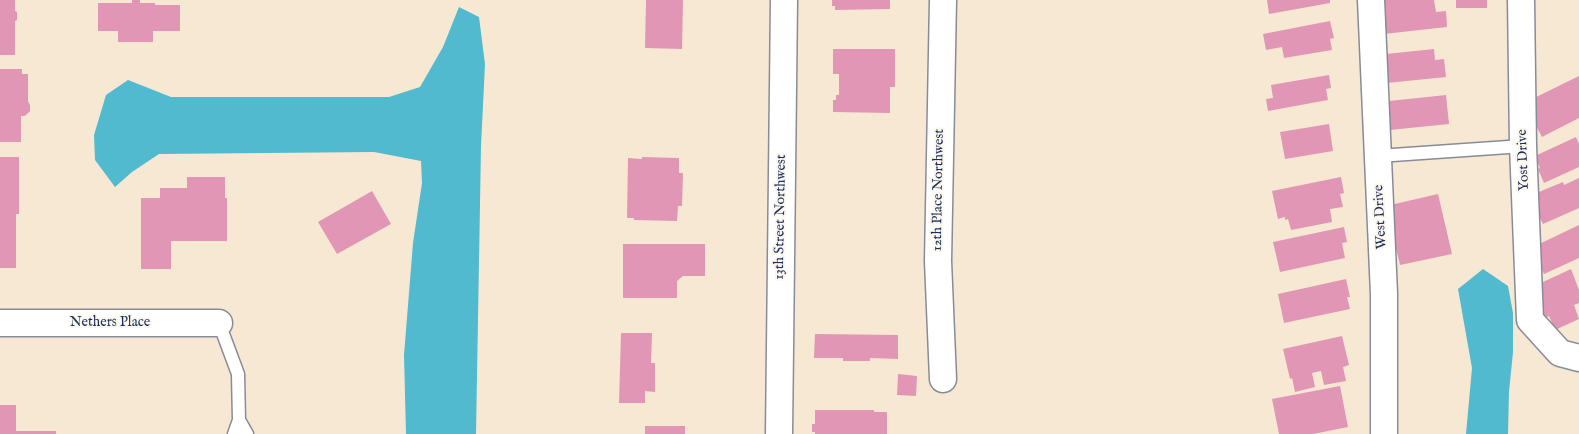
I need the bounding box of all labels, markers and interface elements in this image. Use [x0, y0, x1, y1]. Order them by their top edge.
street label: 12th Place Northwest [930, 129, 948, 251]
street label: Yost Drive [1515, 129, 1533, 191]
street label: 13th Street Northwest [772, 154, 790, 280]
street label: West Drive [1371, 184, 1391, 250]
street label: Nethers Place [70, 315, 150, 331]

